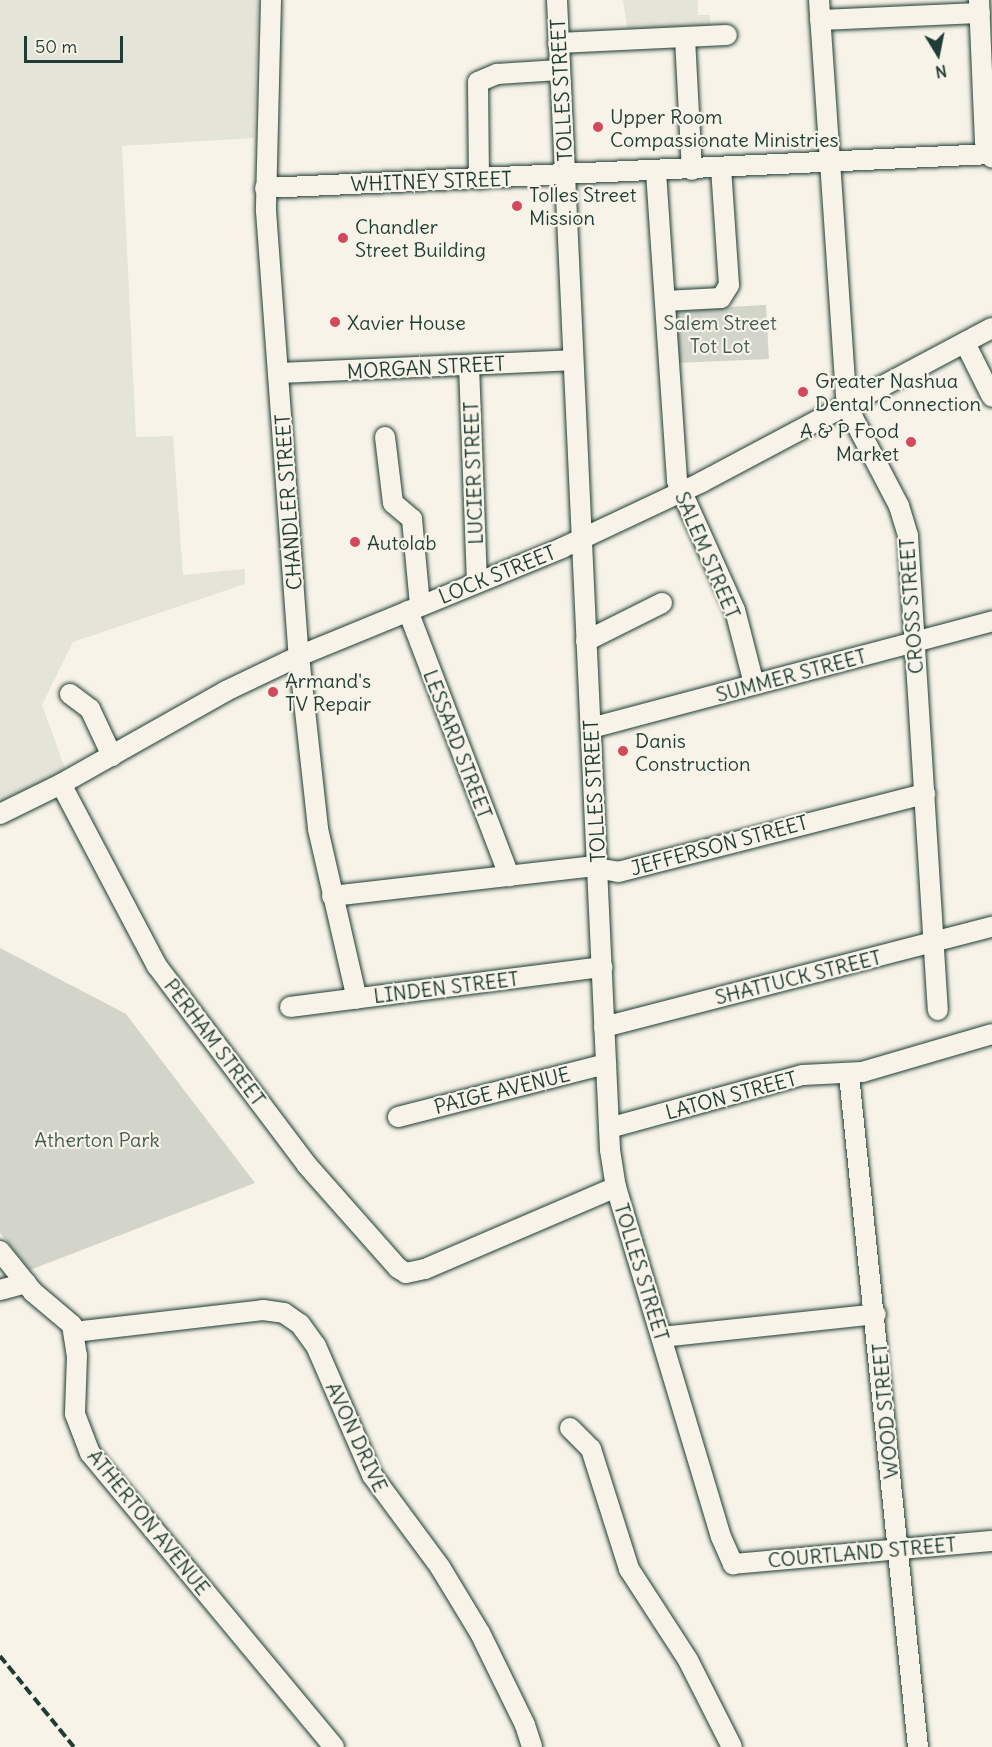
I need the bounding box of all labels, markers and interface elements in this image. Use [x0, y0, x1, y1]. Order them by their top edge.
street label: TOLLES STREET [545, 18, 577, 162]
scale bar [27, 24, 126, 62]
north arrow [908, 24, 968, 84]
text: 50 m [35, 35, 77, 58]
text: N [934, 61, 948, 83]
place label: Upper Room Compassionate Ministries [610, 104, 839, 151]
marker: Upper Room Compassionate Ministries [591, 120, 605, 134]
street label: WHITNEY STREET [350, 166, 512, 196]
place label: Tolles Street Mission [529, 183, 636, 230]
marker: Tolles Street Mission [510, 199, 524, 213]
place label: Chandler Street Building [355, 214, 486, 261]
marker: Chandler Street Building [336, 231, 350, 245]
place label: Xavier House [347, 310, 466, 334]
park label: Salem Street Tot Lot [663, 311, 777, 358]
marker: Xavier House [328, 315, 342, 329]
street label: MORGAN STREET [346, 351, 506, 383]
place label: Greater Nashua Dental Connection [815, 368, 981, 415]
marker: Greater Nashua Dental Connection [796, 385, 810, 399]
street label: LUCIER STREET [459, 401, 487, 545]
street label: CHANDLER STREET [270, 413, 306, 591]
place label: A & P Food Market [800, 418, 899, 465]
marker: A & P Food Market [904, 435, 918, 449]
street label: SALEM STREET [670, 488, 746, 622]
place label: Autolab [367, 530, 436, 554]
marker: Autolab [348, 535, 362, 549]
street label: CROSS STREET [894, 537, 928, 675]
street label: LOCK STREET [435, 540, 559, 608]
street label: SUMMER STREET [713, 643, 869, 707]
street label: LESSARD STREET [419, 666, 497, 822]
place label: Armand's TV Repair [285, 668, 371, 715]
marker: Armand's TV Repair [266, 685, 280, 699]
street label: TOLLES STREET [578, 719, 610, 863]
place label: Danis Construction [635, 728, 751, 775]
marker: Danis Construction [616, 744, 630, 758]
street label: JEFFERSON STREET [628, 810, 810, 880]
street label: SHATTUCK STREET [712, 945, 884, 1009]
street label: LINDEN STREET [372, 966, 520, 1008]
street label: PERHAM STREET [159, 974, 271, 1110]
street label: PAIGE AVENUE [431, 1062, 573, 1118]
street label: LATON STREET [663, 1066, 799, 1124]
park label: Atherton Park [34, 1127, 160, 1151]
street label: TOLLES STREET [610, 1200, 674, 1344]
street label: WOOD STREET [867, 1342, 903, 1480]
street label: AVON DRIVE [321, 1378, 393, 1496]
street label: ATHERTON AVENUE [83, 1444, 215, 1600]
street label: COURTLAND STREET [767, 1532, 957, 1572]

